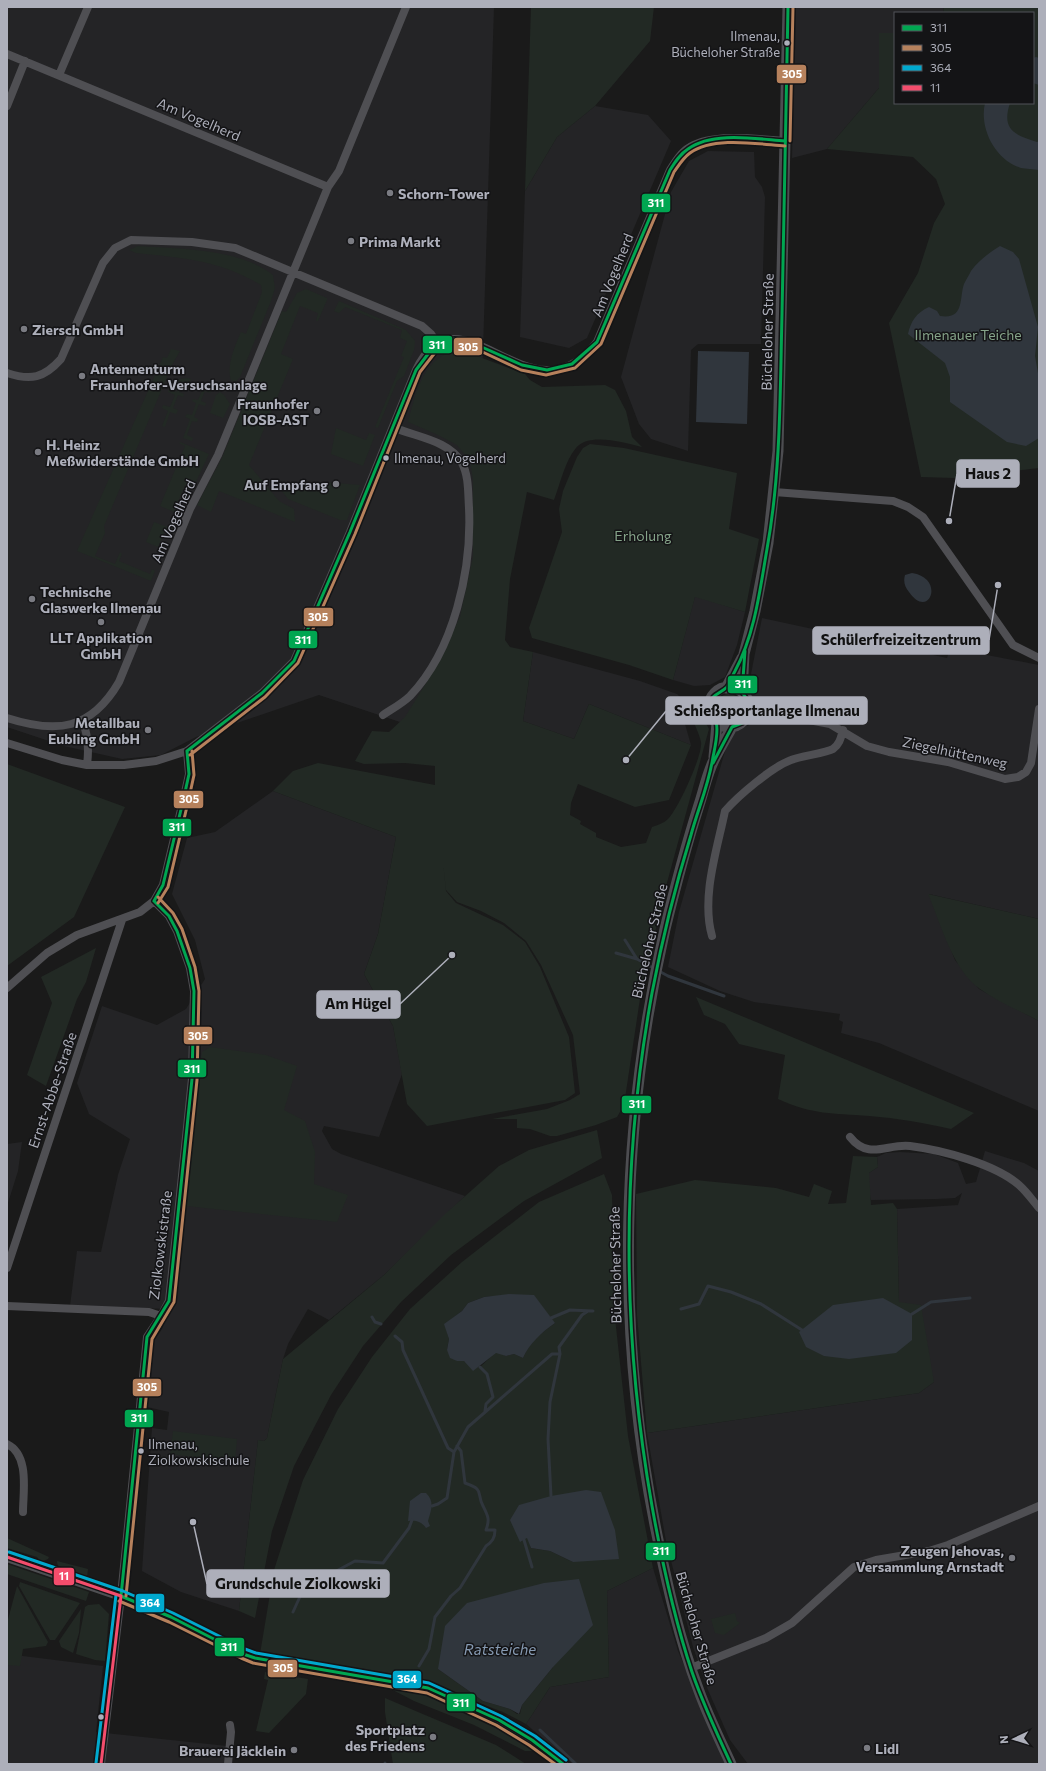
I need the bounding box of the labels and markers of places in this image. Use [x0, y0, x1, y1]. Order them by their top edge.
place label: Ilmenau, Bücheloher Straße [671, 28, 780, 60]
marker: Ilmenau, Bücheloher Straße [782, 38, 792, 48]
place label: Schorn-Tower [398, 185, 490, 202]
marker: Schorn-Tower [385, 188, 395, 198]
place label: Prima Markt [359, 233, 441, 250]
marker: Prima Markt [346, 236, 356, 246]
place label: Ziersch GmbH [32, 321, 124, 338]
marker: Ziersch GmbH [19, 324, 29, 334]
place label: Antennenturm Fraunhofer-Versuchsanlage [90, 360, 267, 393]
marker: Antennenturm Fraunhofer-Versuchsanlage [77, 371, 87, 381]
place label: Fraunhofer IOSB-AST [237, 395, 309, 428]
marker: Fraunhofer IOSB-AST [312, 406, 322, 416]
place label: H. Heinz Meßwiderstände GmbH [46, 436, 199, 469]
marker: H. Heinz Meßwiderstände GmbH [33, 447, 43, 457]
place label: Ilmenau, Vogelherd [394, 450, 506, 466]
marker: Ilmenau, Vogelherd [381, 453, 391, 463]
callout: Haus 2 [957, 460, 1019, 487]
place label: Auf Empfang [244, 476, 328, 493]
marker: Auf Empfang [331, 479, 341, 489]
place label: Technische Glaswerke Ilmenau [40, 583, 161, 616]
marker: Technische Glaswerke Ilmenau [27, 594, 37, 604]
marker: LLT Applikation GmbH [96, 617, 106, 627]
callout: Schülerfreizeitzentrum [813, 627, 989, 654]
place label: LLT Applikation GmbH [50, 629, 152, 662]
callout: Schießsportanlage Ilmenau [666, 697, 867, 724]
place label: Metallbau Eubling GmbH [48, 714, 140, 747]
marker: Metallbau Eubling GmbH [143, 725, 153, 735]
callout: Am Hügel [317, 991, 400, 1018]
place label: Ilmenau, Ziolkowskischule [148, 1436, 249, 1468]
marker: Ilmenau, Ziolkowskischule [136, 1446, 146, 1456]
place label: Zeugen Jehovas, Versammlung Arnstadt [856, 1542, 1004, 1575]
marker: Zeugen Jehovas, Versammlung Arnstadt [1007, 1553, 1017, 1563]
callout: Grundschule Ziolkowski [207, 1570, 389, 1597]
unlabelled marker [96, 1712, 106, 1722]
place label: Sportplatz des Friedens [345, 1721, 425, 1754]
marker: Sportplatz des Friedens [428, 1732, 438, 1742]
place label: Lidl [875, 1740, 899, 1757]
place label: Brauerei Jäcklein [179, 1742, 286, 1759]
marker: Lidl [862, 1743, 872, 1753]
marker: Brauerei Jäcklein [289, 1745, 299, 1755]

